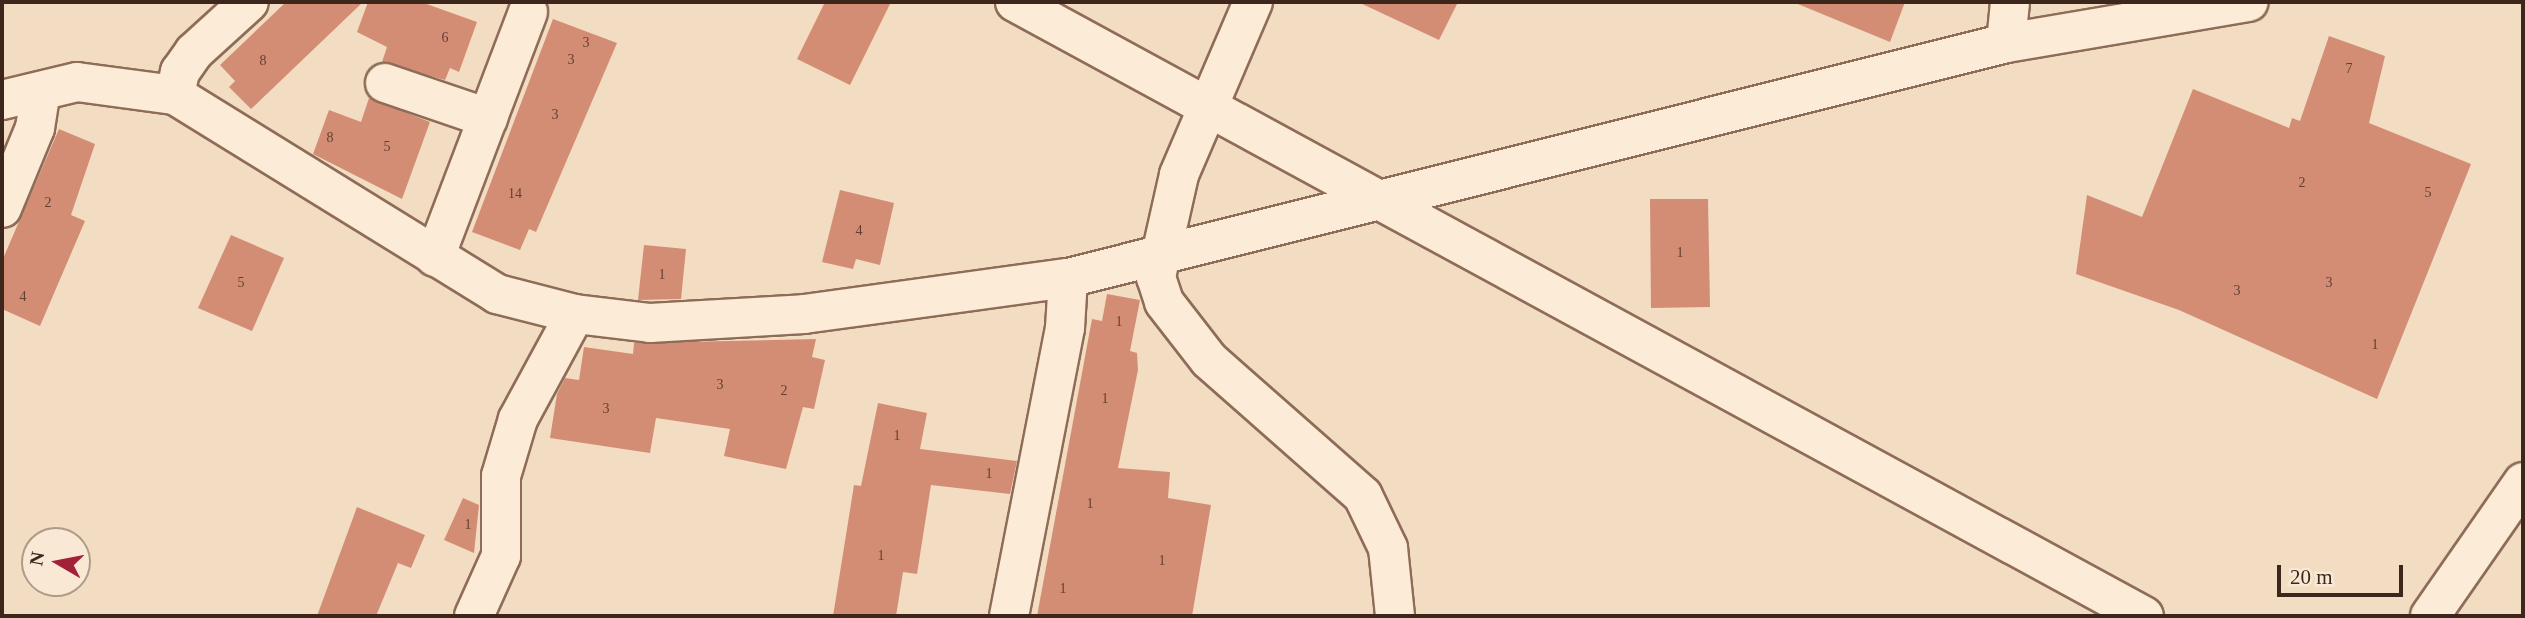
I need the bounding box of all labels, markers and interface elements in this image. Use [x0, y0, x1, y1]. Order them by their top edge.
house number: 6 [442, 30, 448, 46]
house number: 3 [582, 35, 590, 51]
house number: 3 [568, 52, 574, 68]
house number: 8 [260, 53, 266, 69]
house number: 7 [2346, 61, 2352, 77]
house number: 3 [552, 107, 558, 123]
house number: 8 [326, 130, 334, 146]
house number: 5 [384, 139, 390, 155]
house number: 2 [2298, 175, 2306, 191]
house number: 5 [2424, 185, 2432, 201]
house number: 14 [508, 186, 522, 202]
house number: 2 [44, 195, 52, 211]
house number: 4 [856, 223, 862, 239]
house number: 1 [1676, 245, 1684, 261]
house number: 1 [658, 267, 666, 283]
house number: 5 [238, 275, 244, 291]
house number: 3 [2326, 275, 2332, 291]
house number: 3 [2234, 283, 2240, 299]
house number: 4 [20, 289, 26, 305]
house number: 1 [1116, 314, 1122, 330]
house number: 1 [2372, 337, 2378, 353]
house number: 3 [716, 377, 724, 393]
house number: 2 [780, 383, 788, 399]
house number: 1 [1102, 391, 1108, 407]
house number: 3 [602, 401, 610, 417]
house number: 1 [894, 428, 900, 444]
house number: 1 [986, 466, 992, 482]
house number: 1 [1086, 496, 1094, 512]
house number: 1 [464, 517, 472, 533]
north arrow [21, 527, 91, 597]
house number: 1 [878, 548, 884, 564]
text: N [25, 550, 48, 567]
scale bar [2280, 552, 2406, 596]
house number: 1 [1158, 553, 1166, 569]
text: 20 m [2290, 565, 2333, 589]
house number: 1 [1060, 581, 1066, 597]

